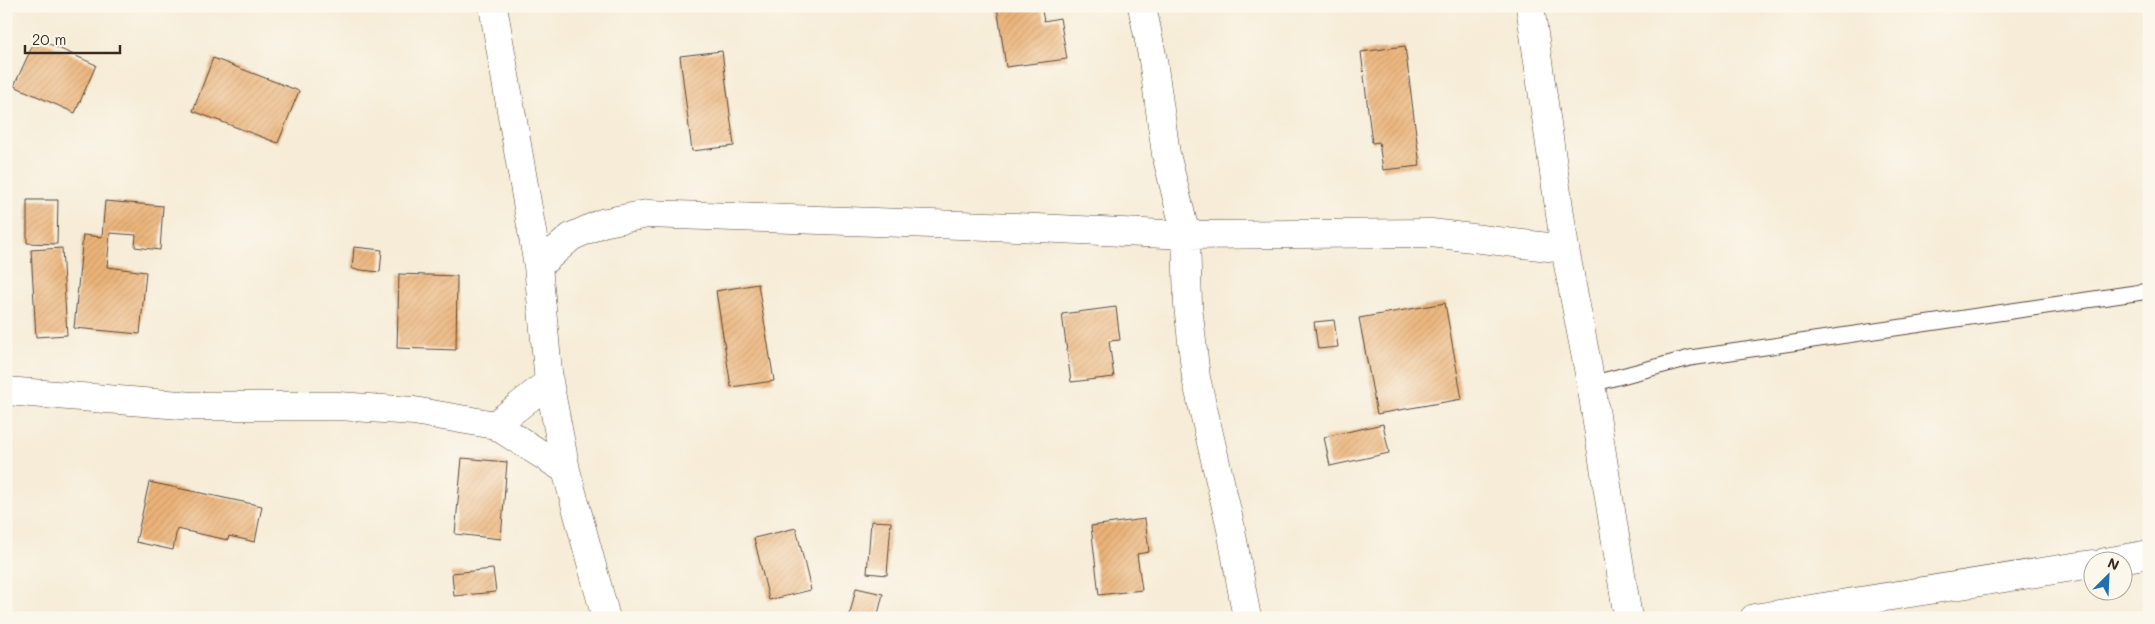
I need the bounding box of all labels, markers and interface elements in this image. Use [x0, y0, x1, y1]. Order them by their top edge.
scale bar [25, 22, 120, 54]
text: 20 m [32, 29, 66, 49]
north arrow [2082, 552, 2132, 602]
text: N [2105, 553, 2122, 575]

